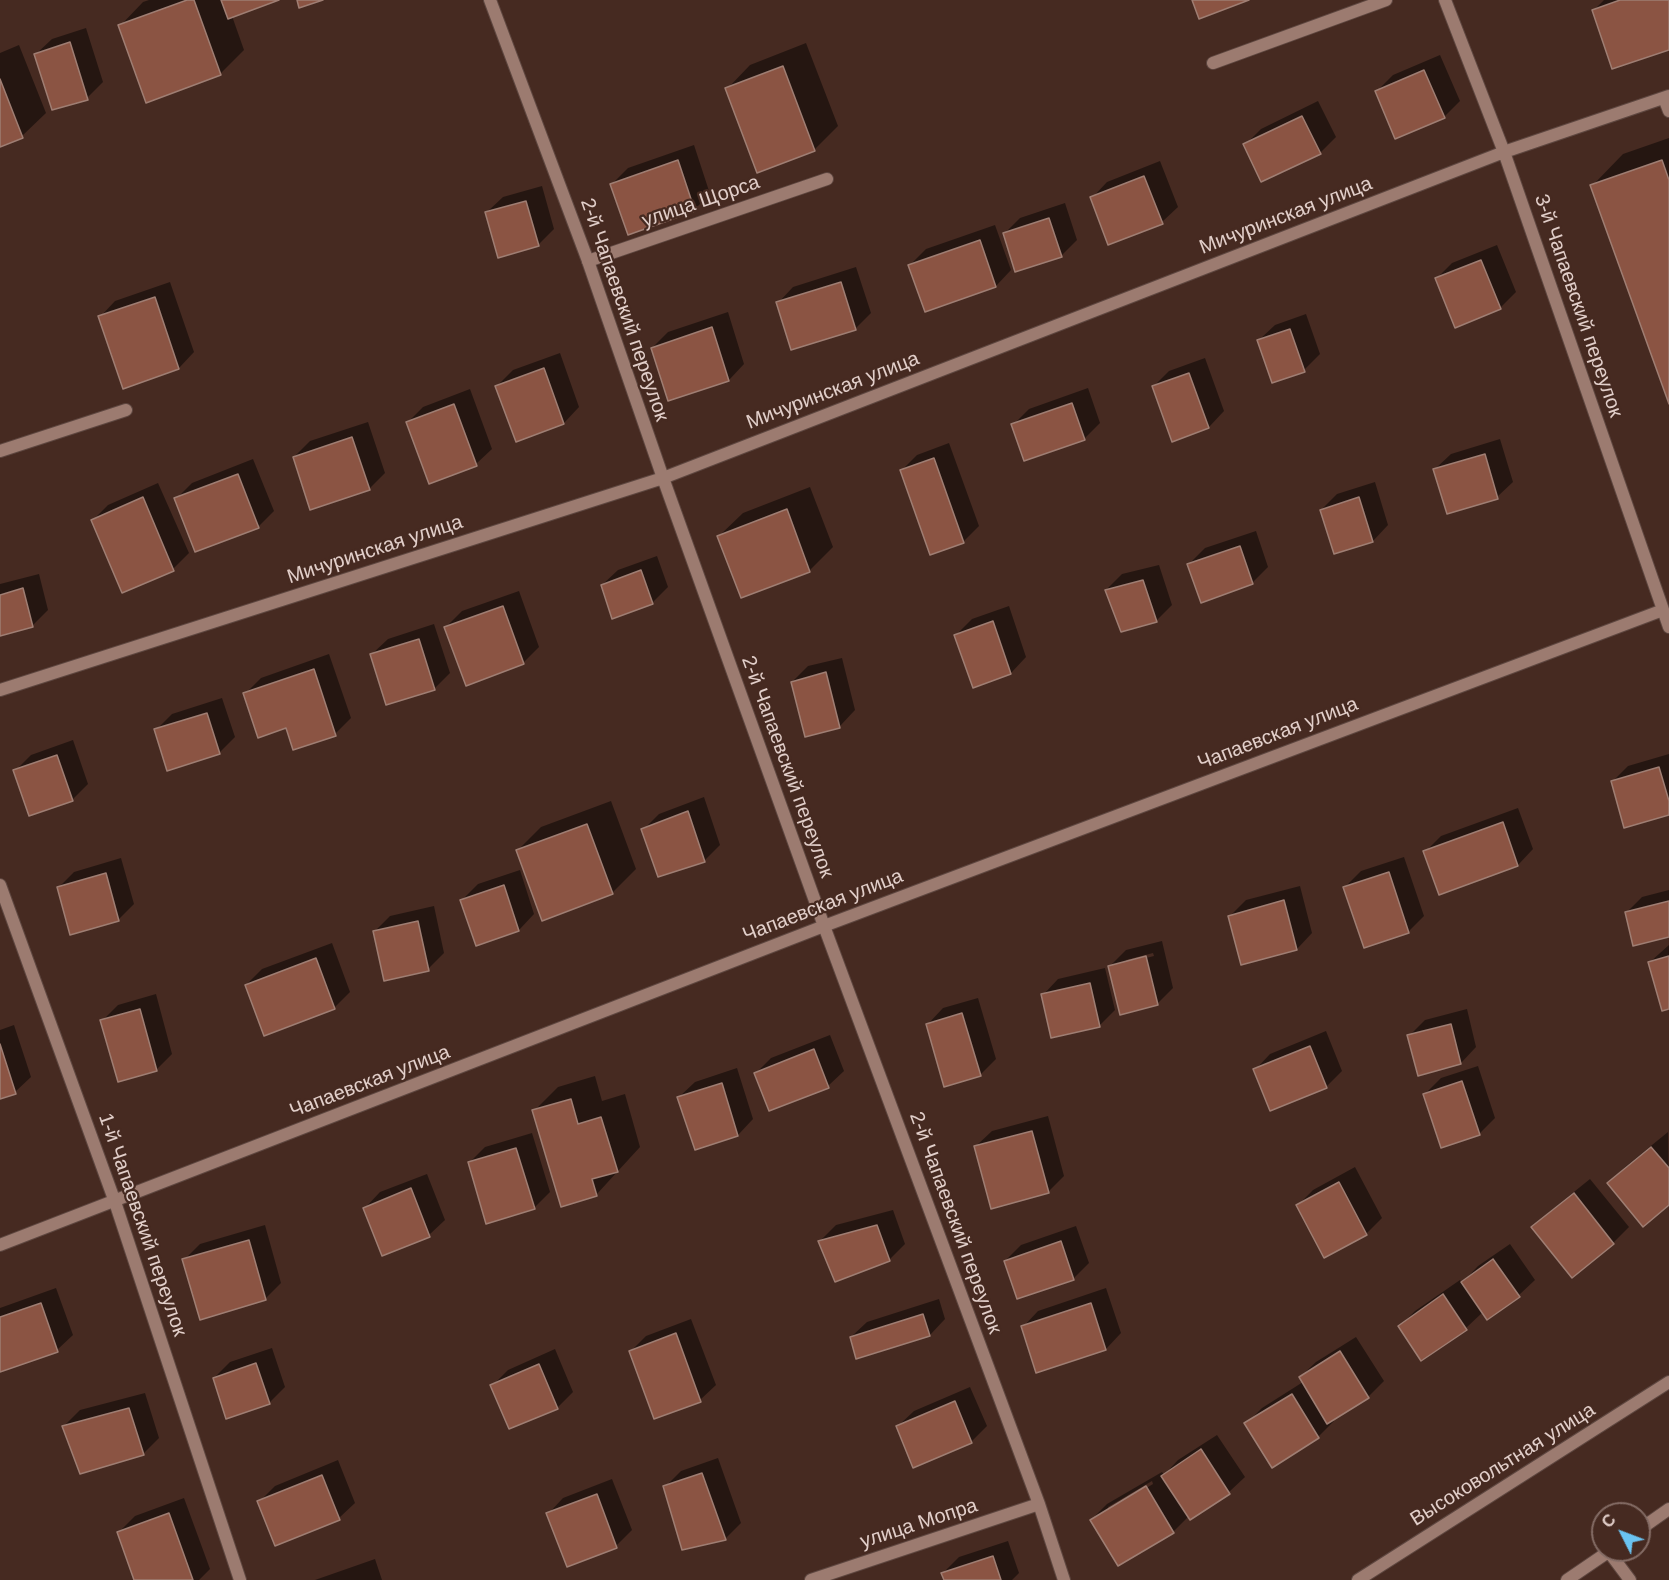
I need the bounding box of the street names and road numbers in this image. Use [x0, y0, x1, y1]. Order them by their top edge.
street label: улица Щорса [639, 171, 763, 233]
street label: Мичуринская улица [1196, 172, 1376, 260]
street label: 3-й Чапаевский переулок [1528, 191, 1628, 421]
street label: 2-й Чапаевский переулок [574, 195, 674, 425]
street label: Мичуринская улица [743, 347, 923, 435]
street label: Мичуринская улица [284, 510, 466, 590]
street label: 2-й Чапаевский переулок [736, 653, 838, 881]
street label: Чапаевская улица [1195, 692, 1361, 776]
street label: Чапаевская улица [740, 864, 906, 948]
street label: Чапаевская улица [287, 1040, 453, 1124]
street label: 2-й Чапаевский переулок [904, 1109, 1006, 1337]
street label: 1-й Чапаевский переулок [92, 1110, 192, 1340]
street label: Высоковольтная улица [1406, 1398, 1600, 1532]
street label: улица Мопра [857, 1494, 981, 1554]

